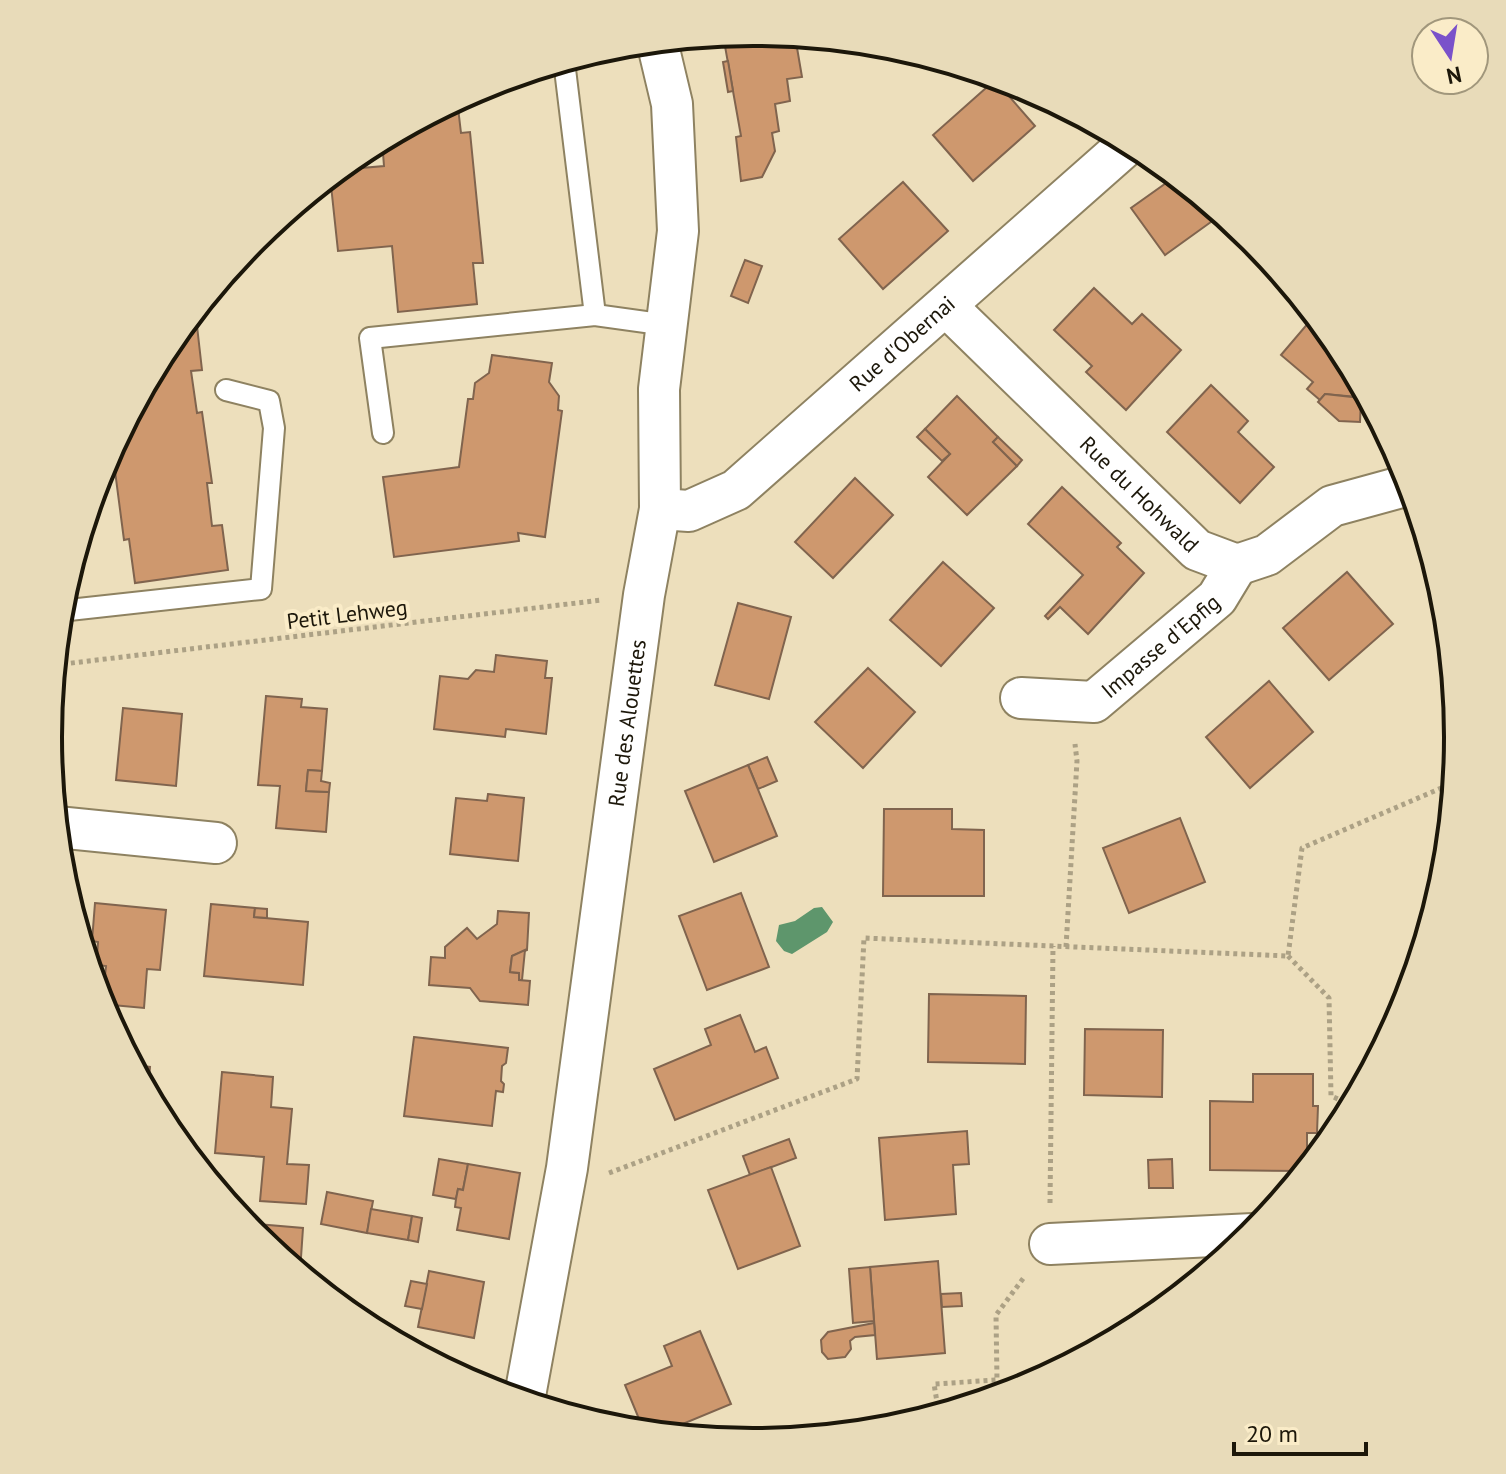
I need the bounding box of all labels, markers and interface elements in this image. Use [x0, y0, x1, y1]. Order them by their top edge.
north arrow [1410, 16, 1490, 96]
text: N [1444, 60, 1464, 91]
street label: Rue d'Obernai [843, 289, 961, 398]
street label: Rue du Hohwald [1074, 430, 1205, 558]
street label: Impasse d'Epfig [1095, 588, 1225, 704]
street label: Petit Lehweg [285, 593, 409, 635]
street label: Rue des Alouettes [602, 638, 652, 808]
scale bar [1234, 1406, 1366, 1456]
text: 20 m [1246, 1418, 1298, 1449]

